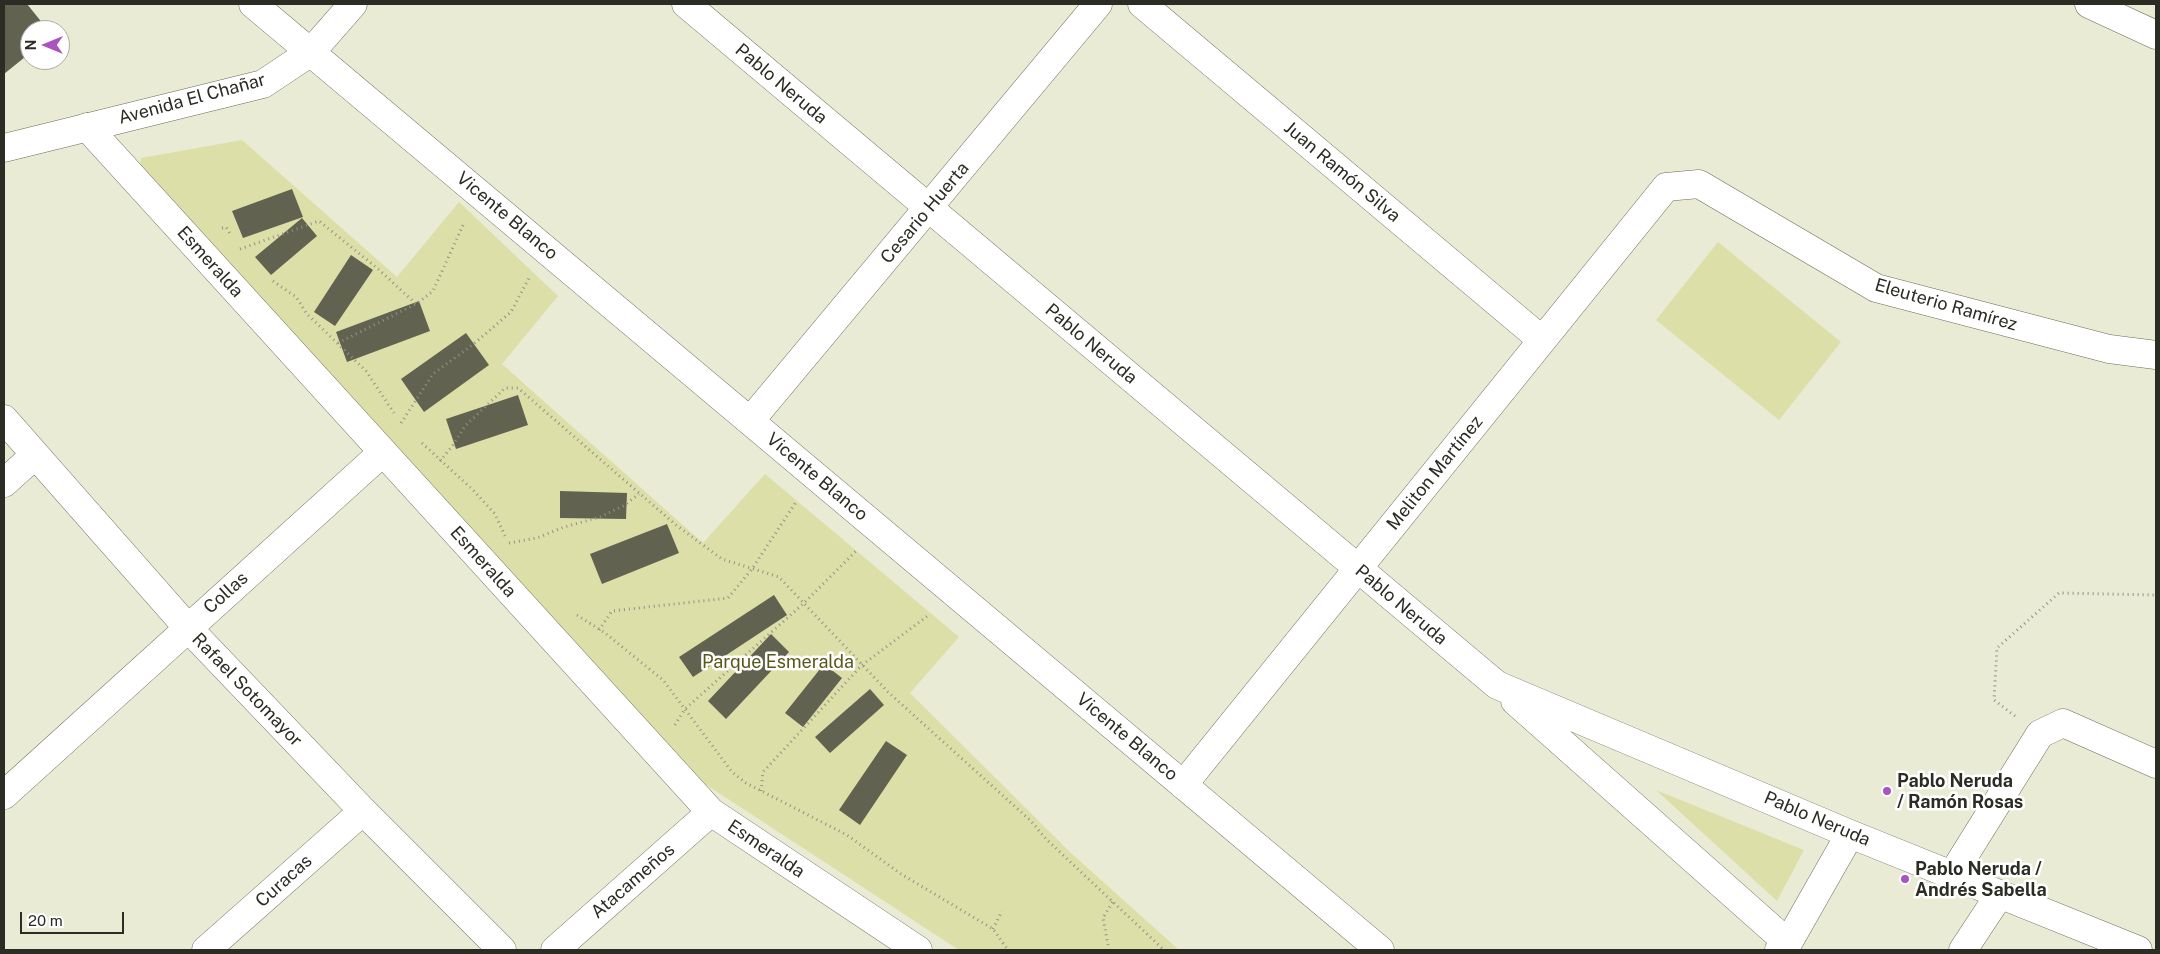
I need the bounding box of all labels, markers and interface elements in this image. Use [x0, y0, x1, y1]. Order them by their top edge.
north arrow [20, 20, 70, 70]
street label: Pablo Neruda [731, 39, 831, 129]
text: N [23, 40, 39, 50]
street label: Avenida El Chañar [116, 69, 268, 129]
street label: Juan Ramón Silva [1279, 117, 1405, 227]
street label: Cesario Huerta [876, 158, 974, 268]
street label: Vicente Blanco [452, 167, 562, 265]
street label: Esmeralda [172, 222, 248, 302]
street label: Eleuterio Ramírez [1872, 274, 2020, 336]
street label: Pablo Neruda [1041, 299, 1141, 389]
street label: Meliton Martínez [1382, 412, 1488, 534]
street label: Vicente Blanco [762, 428, 872, 526]
street label: Esmeralda [445, 522, 521, 602]
street label: Pablo Neruda [1351, 560, 1451, 650]
street label: Collas [199, 568, 253, 618]
street label: Rafael Sotomayor [187, 629, 307, 751]
park label: Parque Esmeralda [702, 651, 854, 673]
street label: Vicente Blanco [1072, 688, 1182, 786]
place label: Pablo Neruda / Ramón Rosas [1897, 770, 2023, 812]
marker: Pablo Neruda / Ramón Rosas [1881, 785, 1893, 797]
street label: Pablo Neruda [1761, 787, 1873, 851]
street label: Esmeralda [723, 815, 809, 883]
street label: Atacameños [587, 839, 679, 923]
street label: Curacas [251, 850, 317, 912]
place label: Pablo Neruda / Andrés Sabella [1915, 858, 2047, 901]
marker: Pablo Neruda / Andrés Sabella [1899, 873, 1911, 885]
scale bar [22, 902, 126, 934]
text: 20 m [28, 912, 63, 929]

